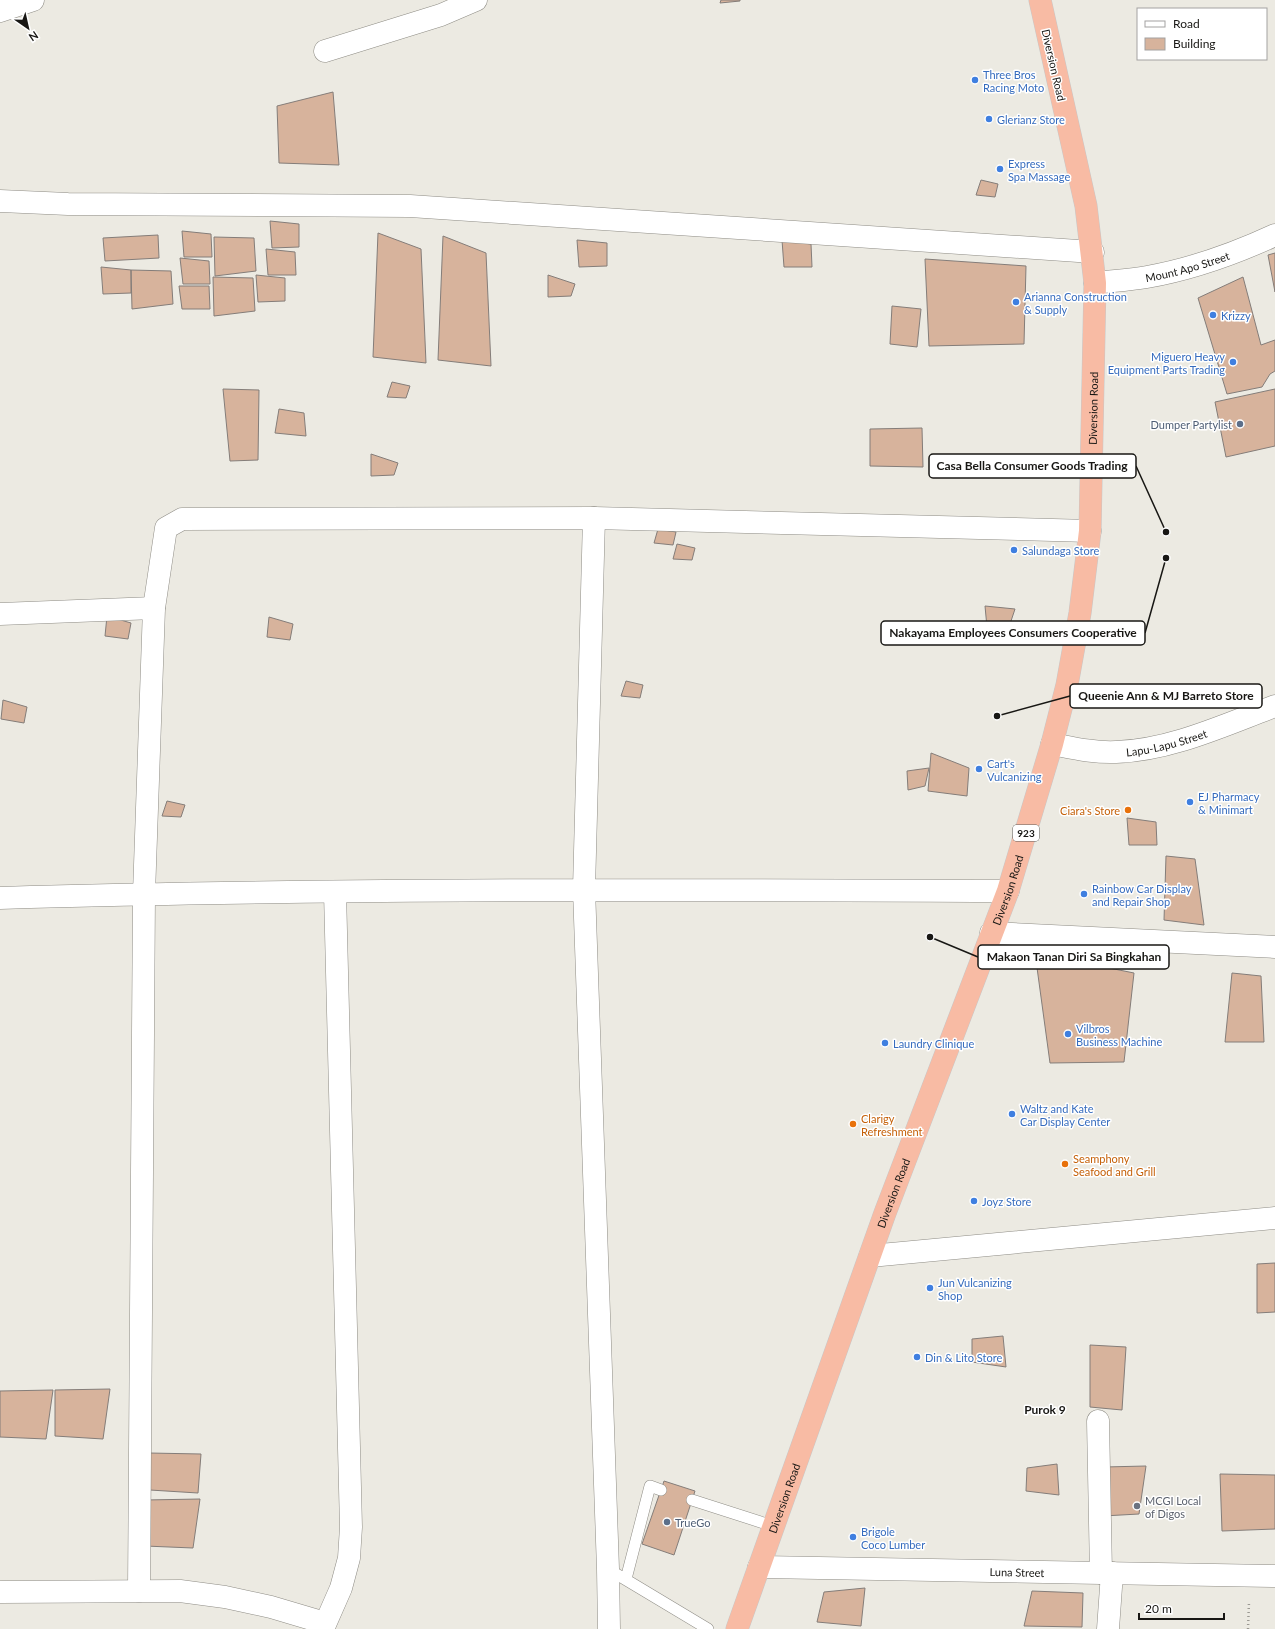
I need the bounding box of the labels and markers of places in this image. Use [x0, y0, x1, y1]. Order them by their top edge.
place label: Three Bros Racing Moto [983, 68, 1044, 94]
marker: Three Bros Racing Moto [970, 75, 980, 85]
place label: Glerianz Store [997, 113, 1065, 126]
marker: Glerianz Store [984, 114, 994, 124]
place label: Express Spa Massage [1008, 157, 1070, 183]
marker: Express Spa Massage [995, 164, 1005, 174]
place label: Arianna Construction & Supply [1024, 290, 1127, 316]
marker: Arianna Construction & Supply [1011, 297, 1021, 307]
place label: Krizzy [1221, 309, 1251, 322]
marker: Krizzy [1208, 310, 1218, 320]
place label: Miguero Heavy Equipment Parts Trading [1108, 350, 1225, 376]
marker: Miguero Heavy Equipment Parts Trading [1228, 357, 1238, 367]
place label: Dumper Partylist [1151, 418, 1232, 431]
marker: Dumper Partylist [1235, 419, 1245, 429]
callout: Casa Bella Consumer Goods Trading [929, 454, 1136, 478]
place label: Salundaga Store [1022, 544, 1100, 557]
marker: Salundaga Store [1009, 545, 1019, 555]
callout: Nakayama Employees Consumers Cooperative [881, 621, 1145, 645]
callout: Queenie Ann & MJ Barreto Store [1070, 684, 1262, 708]
place label: Cart's Vulcanizing [987, 757, 1042, 783]
marker: Cart's Vulcanizing [974, 764, 984, 774]
place label: EJ Pharmacy & Minimart [1198, 790, 1260, 816]
marker: EJ Pharmacy & Minimart [1185, 797, 1195, 807]
place label: Ciara's Store [1060, 804, 1120, 817]
marker: Ciara's Store [1123, 805, 1133, 815]
place label: Rainbow Car Display and Repair Shop [1092, 882, 1192, 908]
marker: Rainbow Car Display and Repair Shop [1079, 889, 1089, 899]
callout: Makaon Tanan Diri Sa Bingkahan [978, 945, 1169, 969]
place label: Vilbros Business Machine [1076, 1022, 1163, 1048]
marker: Vilbros Business Machine [1063, 1029, 1073, 1039]
place label: Laundry Clinique [893, 1037, 974, 1050]
marker: Laundry Clinique [880, 1038, 890, 1048]
place label: Waltz and Kate Car Display Center [1020, 1102, 1110, 1128]
marker: Waltz and Kate Car Display Center [1007, 1109, 1017, 1119]
place label: Clarigy Refreshment [861, 1112, 923, 1138]
marker: Clarigy Refreshment [848, 1119, 858, 1129]
place label: Seamphony Seafood and Grill [1073, 1152, 1156, 1178]
marker: Seamphony Seafood and Grill [1060, 1159, 1070, 1169]
place label: Joyz Store [982, 1195, 1032, 1208]
marker: Joyz Store [969, 1196, 979, 1206]
place label: Jun Vulcanizing Shop [938, 1276, 1012, 1302]
marker: Jun Vulcanizing Shop [925, 1283, 935, 1293]
place label: Din & Lito Store [925, 1351, 1002, 1364]
marker: Din & Lito Store [912, 1352, 922, 1362]
place label: MCGI Local of Digos [1145, 1494, 1201, 1520]
marker: MCGI Local of Digos [1132, 1501, 1142, 1511]
place label: TrueGo [675, 1516, 710, 1529]
marker: TrueGo [662, 1517, 672, 1527]
place label: Brigole Coco Lumber [861, 1525, 925, 1551]
marker: Brigole Coco Lumber [848, 1532, 858, 1542]

